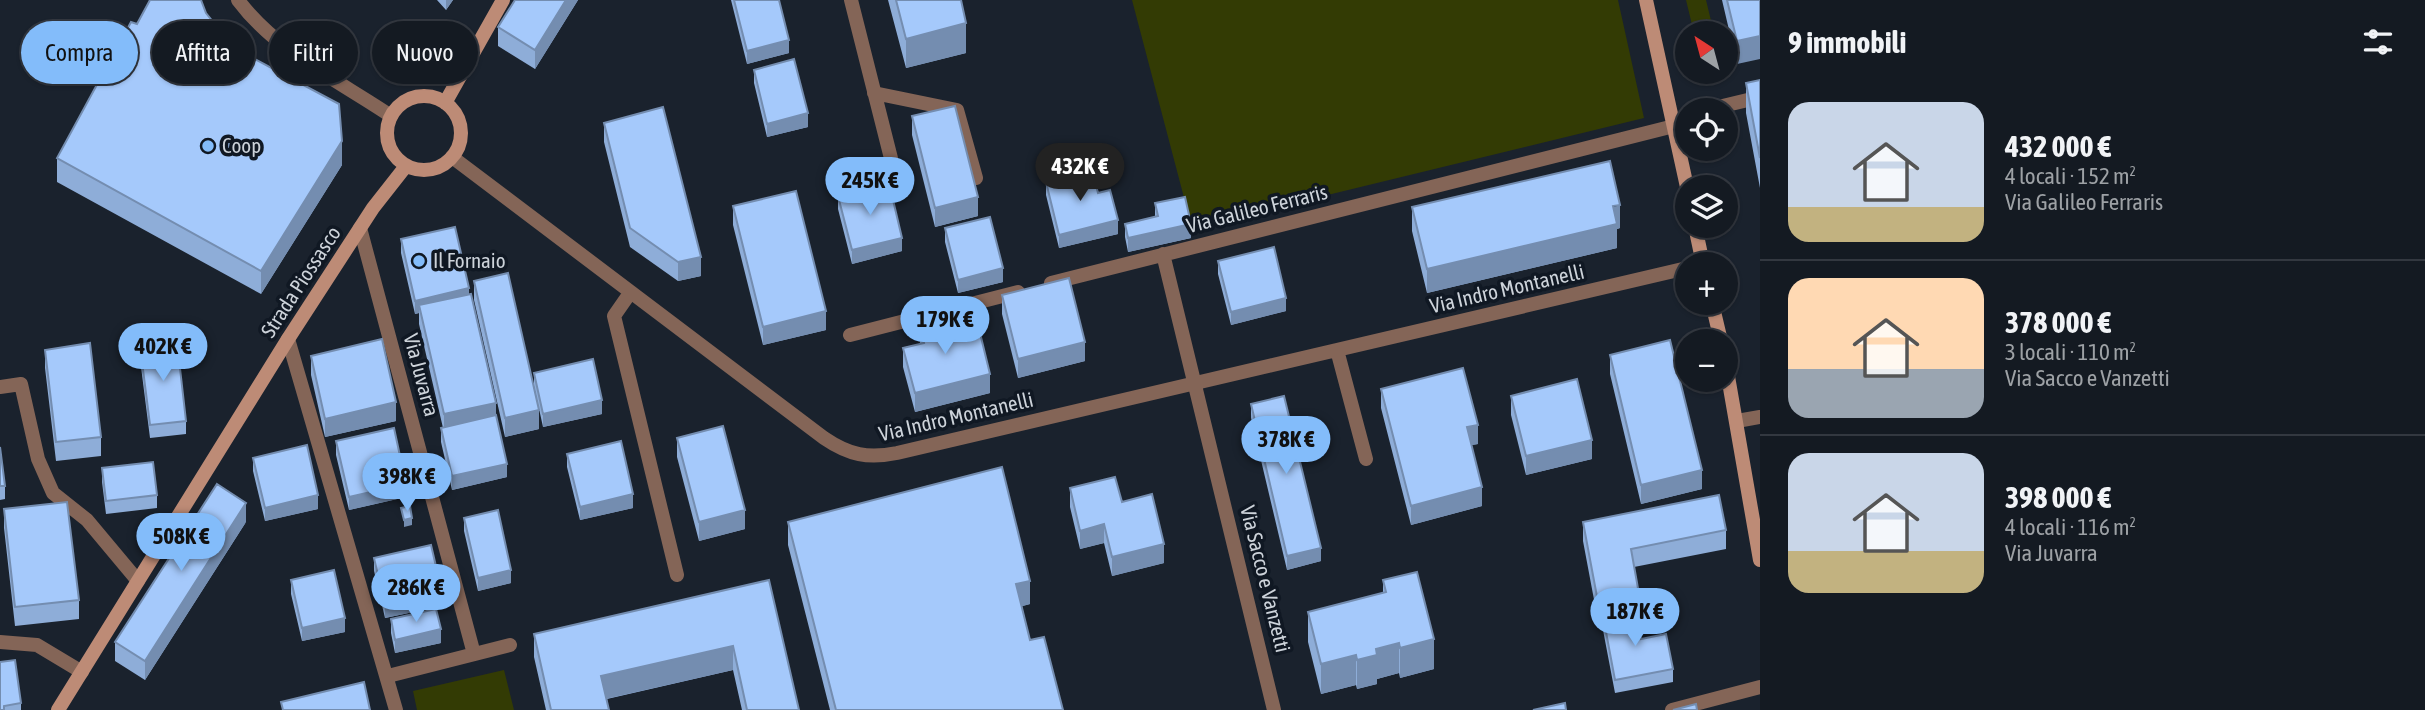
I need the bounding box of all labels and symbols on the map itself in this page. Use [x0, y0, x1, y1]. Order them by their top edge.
north arrow [1675, 21, 1738, 84]
place label: Coop [222, 133, 261, 157]
marker: Coop [200, 138, 216, 154]
pin: 432K € [1023, 144, 1137, 203]
pin: 245K € [813, 158, 927, 217]
street label: Via Galileo Ferraris [1184, 179, 1330, 237]
street label: Strada Piossasco [255, 222, 345, 341]
place label: Il Fornaio [433, 248, 506, 272]
marker: Il Fornaio [411, 253, 427, 269]
street label: Via Indro Montanelli [1427, 259, 1586, 317]
pin: 179K € [888, 296, 1002, 356]
pin: 402K € [106, 324, 220, 383]
street label: Via Juvarra [399, 331, 445, 419]
street label: Via Indro Montanelli [876, 387, 1035, 445]
pin: 378K € [1229, 416, 1343, 476]
pin: 398K € [350, 454, 464, 513]
street label: Via Sacco e Vanzetti [1236, 503, 1296, 655]
pin: 508K € [124, 514, 238, 573]
pin: 286K € [359, 564, 473, 624]
pin: 187K € [1578, 588, 1692, 648]

